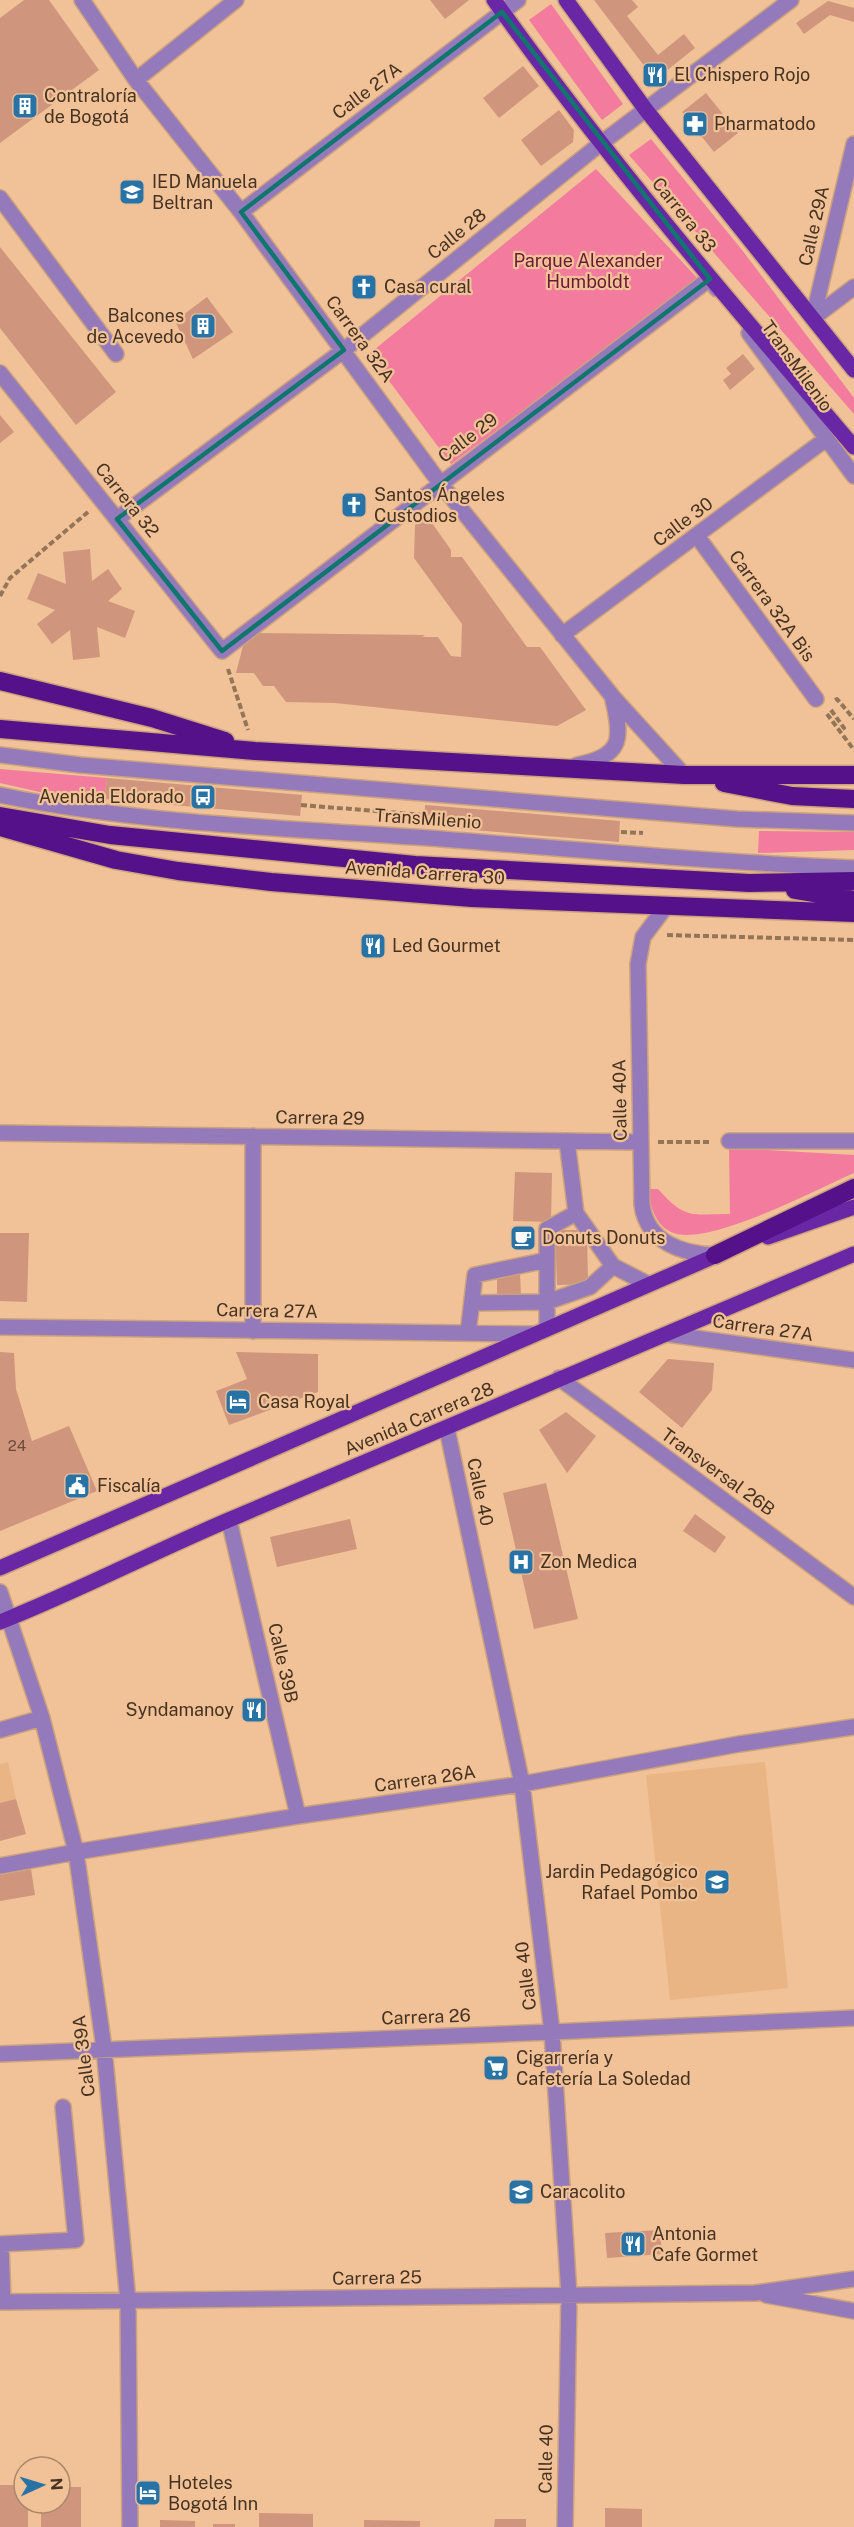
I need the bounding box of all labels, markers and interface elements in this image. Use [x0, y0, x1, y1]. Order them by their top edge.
street label: Calle 27A [328, 58, 406, 123]
restaurant icon: El Chispero Rojo [640, 60, 670, 90]
place label: El Chispero Rojo [674, 64, 810, 85]
place label: Contraloría de Bogotá [44, 85, 137, 127]
building icon: Contraloría de Bogotá [10, 91, 40, 121]
pharmacy icon: Pharmatodo [680, 109, 710, 139]
place label: Pharmatodo [714, 113, 816, 134]
place label: IED Manuela Beltran [152, 171, 257, 213]
street label: Carrera 33 [648, 173, 721, 256]
school or university icon: IED Manuela Beltran [117, 177, 147, 207]
street label: Calle 29A [794, 184, 833, 268]
street label: Calle 28 [423, 204, 490, 264]
park label: Parque Alexander Humboldt [513, 250, 663, 292]
church icon: Casa cural [349, 272, 379, 302]
place label: Casa cural [384, 276, 472, 297]
street label: Carrera 32A [322, 291, 399, 386]
place label: Balcones de Acevedo [87, 305, 184, 347]
building icon: Balcones de Acevedo [188, 311, 218, 341]
street label: TransMilenio [757, 316, 837, 415]
street label: Calle 29 [434, 408, 502, 467]
street label: Carrera 32 [91, 458, 164, 541]
place label: Santos Ángeles Custodios [374, 483, 505, 526]
church icon: Santos Ángeles Custodios [339, 490, 369, 520]
street label: Calle 30 [649, 492, 717, 551]
street label: Carrera 32A Bis [725, 546, 820, 665]
bus stop icon: Avenida Eldorado [188, 782, 218, 812]
place label: Avenida Eldorado [39, 786, 184, 807]
street label: TransMilenio [374, 804, 482, 833]
street label: Avenida Carrera 30 [344, 856, 506, 889]
restaurant icon: Led Gourmet [358, 931, 388, 961]
place label: Led Gourmet [392, 935, 501, 956]
street label: Calle 40A [608, 1059, 631, 1141]
street label: Carrera 29 [275, 1106, 365, 1129]
cafe icon: Donuts Donuts [508, 1223, 538, 1253]
place label: Donuts Donuts [542, 1227, 665, 1248]
street label: Carrera 27A [216, 1299, 318, 1322]
street label: Carrera 27A [711, 1310, 815, 1345]
street label: Avenida Carrera 28 [341, 1378, 497, 1460]
hotel icon: Casa Royal [223, 1387, 253, 1417]
place label: Casa Royal [258, 1391, 350, 1412]
street label: Transversal 26B [657, 1423, 779, 1520]
house number: 24 [8, 1437, 26, 1454]
street label: Calle 40 [463, 1456, 498, 1528]
public building icon: Fiscalía [62, 1471, 92, 1501]
place label: Fiscalía [97, 1475, 161, 1496]
hospital icon: Zon Medica [506, 1547, 536, 1577]
place label: Zon Medica [540, 1551, 637, 1572]
street label: Calle 39B [264, 1621, 303, 1705]
restaurant icon: Syndamanoy [239, 1695, 269, 1725]
place label: Syndamanoy [126, 1699, 234, 1720]
street label: Carrera 26A [373, 1761, 477, 1796]
place label: Jardin Pedagógico Rafael Pombo [545, 1861, 698, 1903]
school or university icon: Jardin Pedagógico Rafael Pombo [702, 1867, 732, 1897]
street label: Calle 40 [511, 1940, 540, 2012]
street label: Carrera 26 [381, 2004, 471, 2029]
street label: Calle 39A [68, 2014, 99, 2098]
place label: Cigarrería y Cafetería La Soledad [516, 2047, 691, 2089]
supermarket icon: Cigarrería y Cafetería La Soledad [481, 2053, 511, 2083]
school or university icon: Caracolito [506, 2177, 536, 2207]
place label: Caracolito [540, 2181, 626, 2202]
place label: Antonia Cafe Gormet [652, 2223, 758, 2265]
restaurant icon: Antonia Cafe Gormet [618, 2229, 648, 2259]
street label: Carrera 25 [332, 2266, 422, 2289]
street label: Calle 40 [534, 2424, 557, 2494]
north arrow [12, 2455, 72, 2515]
place label: Hoteles Bogotá Inn [168, 2472, 258, 2514]
text: N [47, 2477, 66, 2491]
hotel icon: Hoteles Bogotá Inn [133, 2478, 163, 2508]

